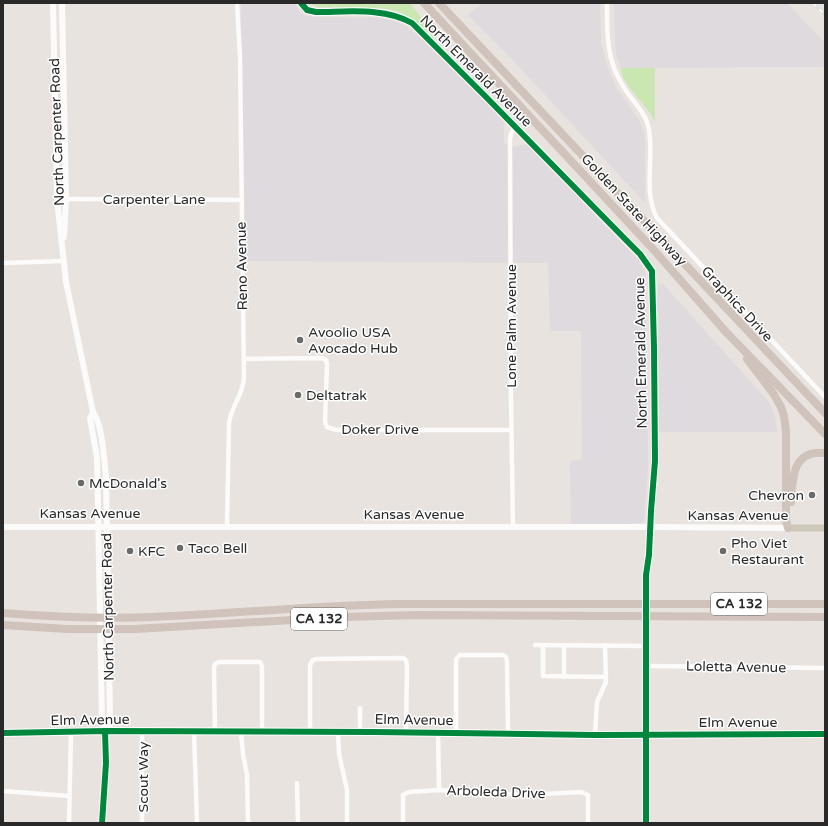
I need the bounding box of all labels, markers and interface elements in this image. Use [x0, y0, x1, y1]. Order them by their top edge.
street label: North Emerald Avenue [416, 11, 536, 131]
street label: North Carpenter Road [46, 58, 68, 206]
street label: Golden State Highway [578, 150, 691, 270]
street label: Carpenter Lane [103, 191, 205, 208]
street label: Reno Avenue [233, 221, 251, 310]
street label: Graphics Drive [698, 263, 776, 345]
street label: Lone Palm Avenue [503, 264, 520, 388]
street label: North Emerald Avenue [631, 277, 651, 429]
place label: Avoolio USA Avocado Hub [308, 324, 398, 357]
marker: Avoolio USA Avocado Hub [295, 335, 305, 345]
place label: Deltatrak [306, 387, 367, 404]
marker: Deltatrak [293, 390, 303, 400]
street label: Doker Drive [341, 421, 419, 438]
place label: McDonald's [89, 475, 167, 492]
marker: McDonald's [76, 478, 86, 488]
place label: Chevron [748, 487, 804, 504]
marker: Chevron [807, 490, 817, 500]
street label: Kansas Avenue [40, 505, 140, 522]
street label: Kansas Avenue [364, 506, 464, 523]
street label: Kansas Avenue [688, 507, 788, 524]
street label: North Carpenter Road [98, 533, 118, 681]
place label: Pho Viet Restaurant [731, 535, 805, 568]
place label: Taco Bell [188, 540, 247, 557]
place label: KFC [138, 543, 166, 560]
marker: Taco Bell [175, 543, 185, 553]
marker: KFC [125, 546, 135, 556]
marker: Pho Viet Restaurant [718, 546, 728, 556]
road number: CA 132 [711, 593, 767, 615]
road number: CA 132 [291, 608, 347, 630]
street label: Loletta Avenue [686, 658, 786, 676]
street label: Elm Avenue [50, 711, 130, 729]
street label: Elm Avenue [374, 711, 454, 729]
street label: Elm Avenue [698, 714, 778, 731]
street label: Scout Way [135, 741, 152, 812]
street label: Arboleda Drive [446, 782, 546, 802]

